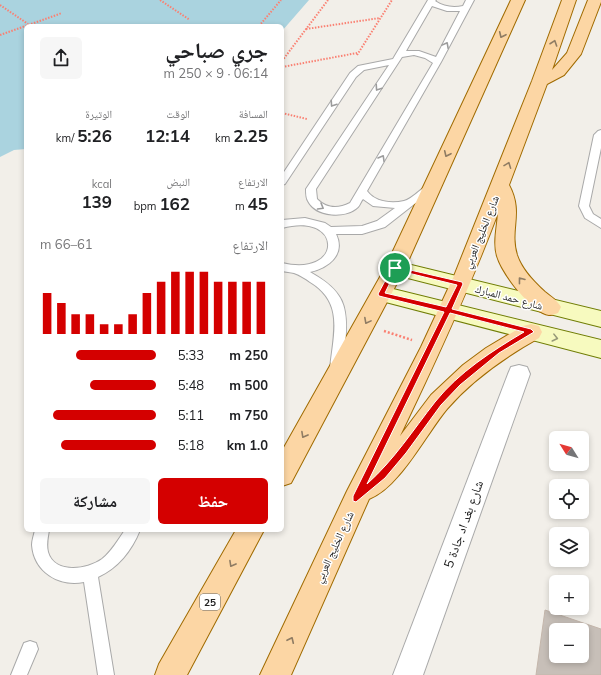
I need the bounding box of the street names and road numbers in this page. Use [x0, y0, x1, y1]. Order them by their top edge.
street label: شارع الخليج العربي [460, 193, 504, 271]
street label: شارع حمد المبارك [474, 281, 544, 313]
street label: شارع بغد اد جادة 5 [440, 478, 488, 571]
street label: شارع الخليج العربي [311, 509, 358, 586]
road number: 25 [200, 594, 220, 610]

